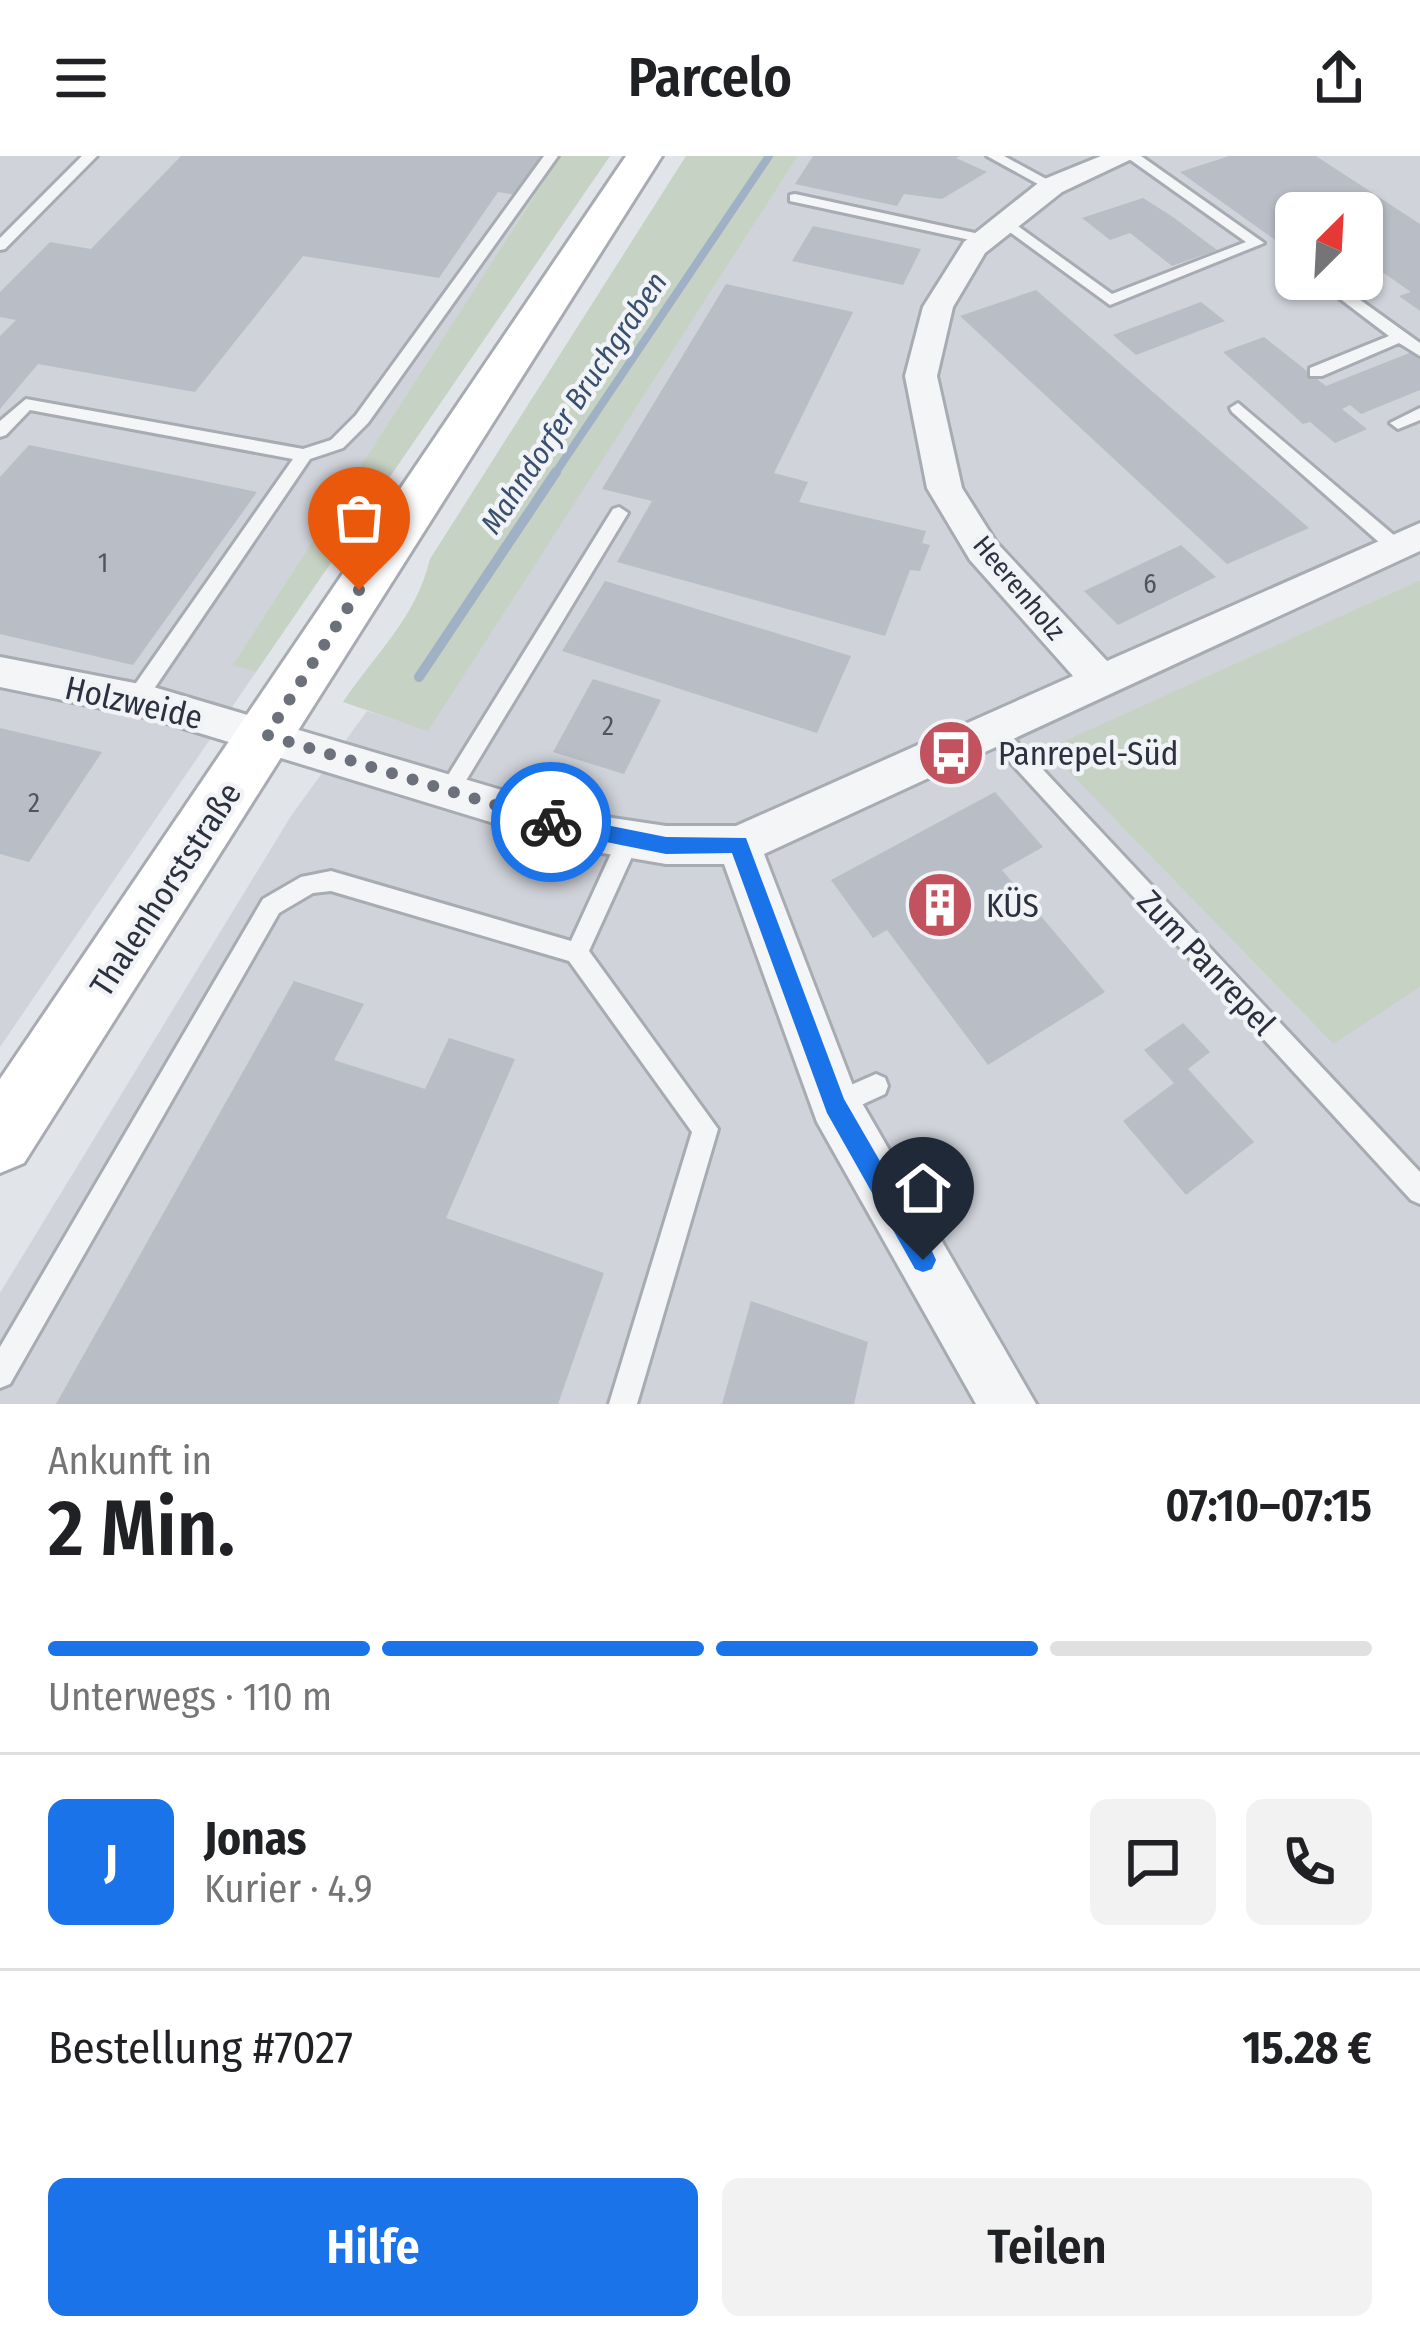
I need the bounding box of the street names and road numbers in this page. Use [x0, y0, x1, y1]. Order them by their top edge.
street label: Heerenholz [966, 530, 1072, 646]
street label: Holzweide [61, 668, 206, 738]
street label: Thalenhorststraße [82, 775, 250, 1004]
street label: Zum Panrepel [1129, 882, 1284, 1044]

